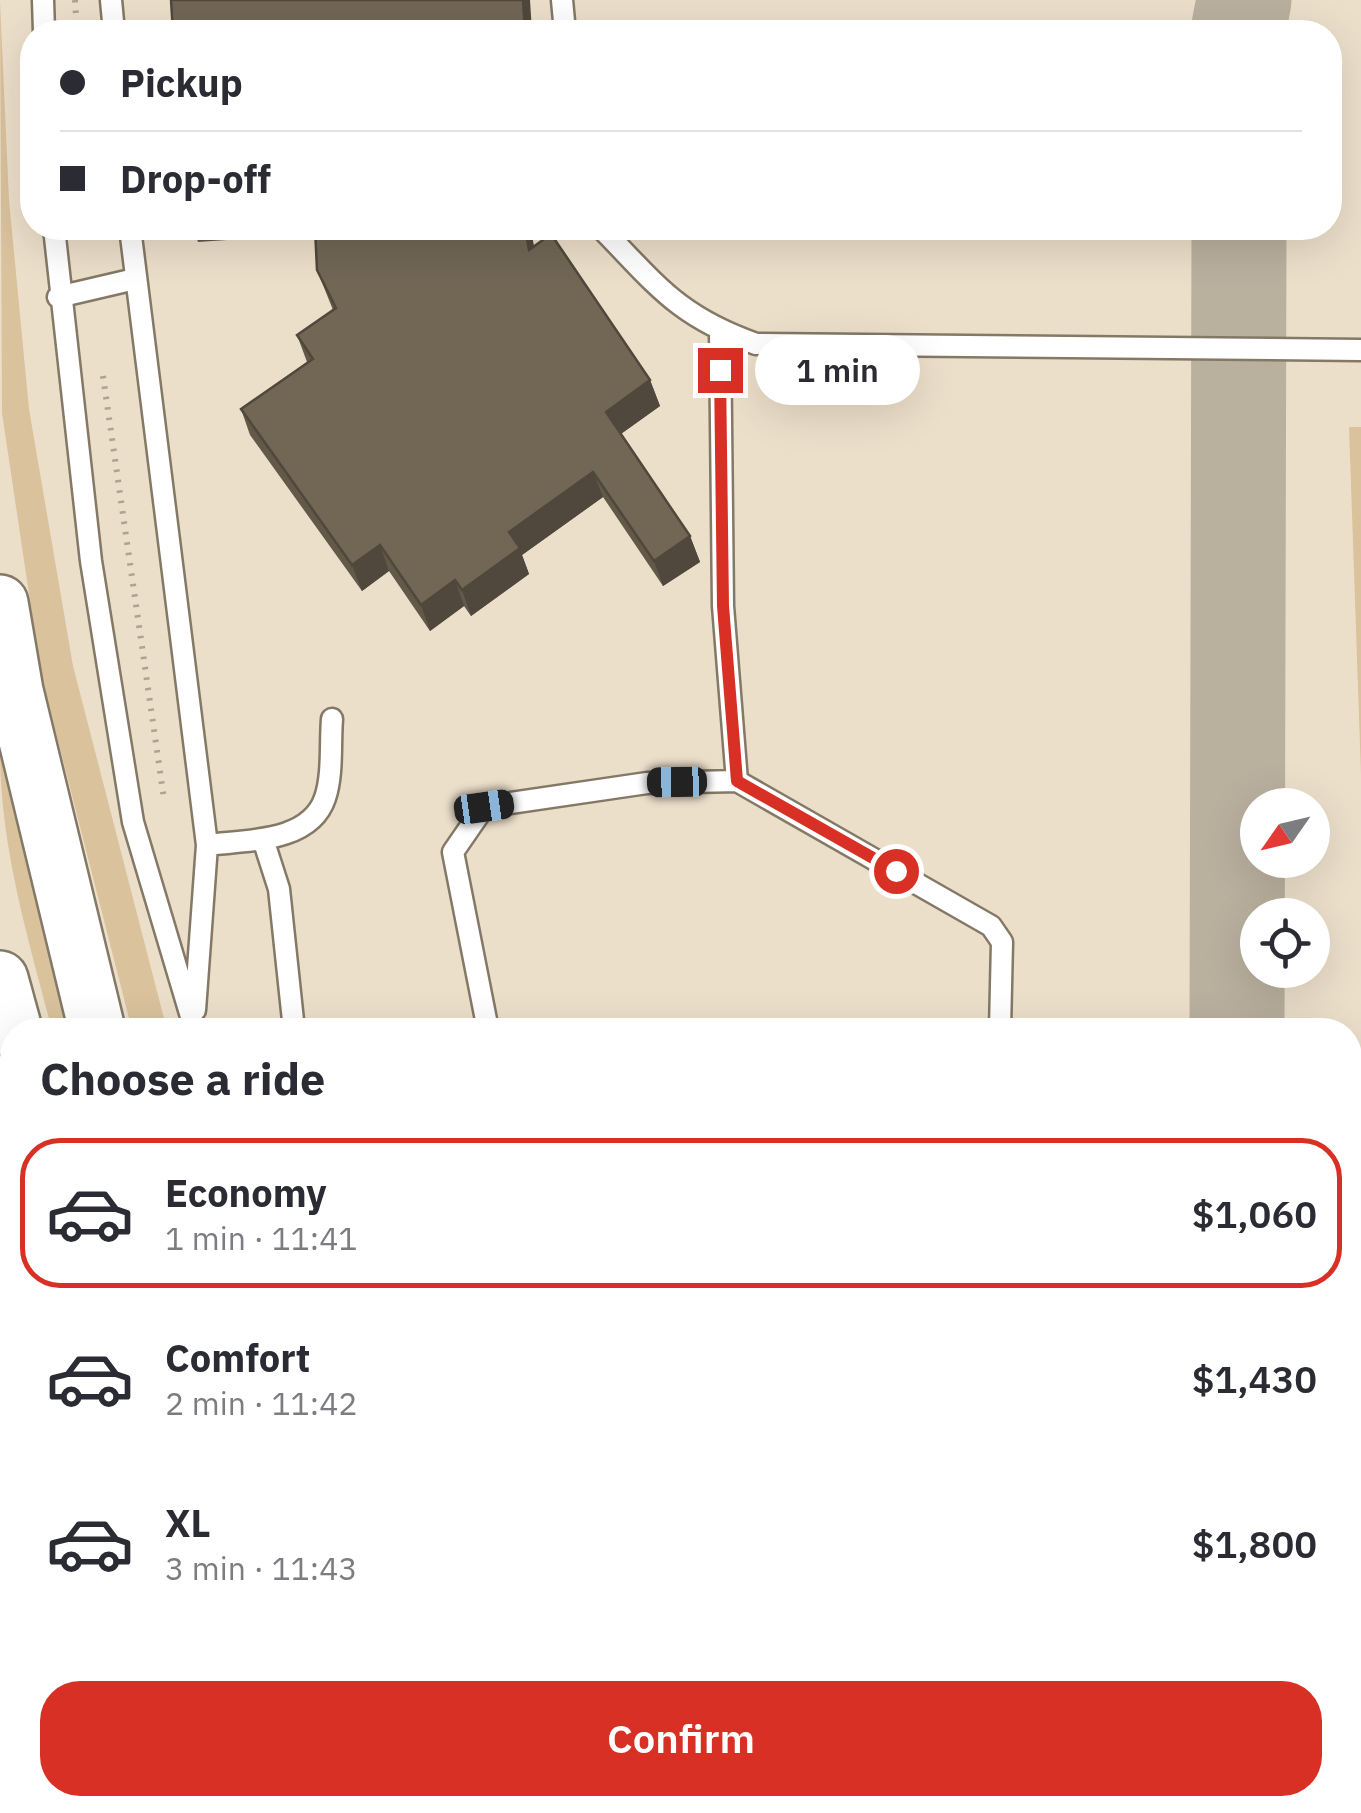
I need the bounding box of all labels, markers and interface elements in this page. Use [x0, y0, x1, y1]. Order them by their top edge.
text: Pickup [120, 58, 243, 107]
text: Drop-off [120, 154, 271, 203]
callout: 1 min [755, 335, 920, 405]
route end [698, 348, 743, 393]
text: 1 min [796, 349, 879, 391]
car [647, 766, 707, 798]
car [452, 788, 516, 826]
north arrow [1240, 788, 1330, 878]
map controls [1240, 788, 1330, 988]
route start [874, 849, 919, 894]
button: locate [1240, 898, 1330, 988]
text: Choose a ride [40, 1049, 325, 1107]
icon: car [45, 1168, 135, 1258]
text: Economy [165, 1168, 327, 1217]
text: $1,060 [1192, 1189, 1317, 1238]
text: 1 min · 11:41 [165, 1217, 358, 1259]
icon: car [45, 1333, 135, 1423]
text: Comfort [165, 1333, 310, 1382]
text: $1,430 [1192, 1354, 1317, 1403]
text: 2 min · 11:42 [165, 1382, 358, 1424]
icon: car [45, 1498, 135, 1588]
text: XL [165, 1498, 211, 1547]
text: $1,800 [1192, 1519, 1317, 1568]
text: 3 min · 11:43 [165, 1547, 358, 1589]
button: Confirm [40, 1681, 1322, 1796]

